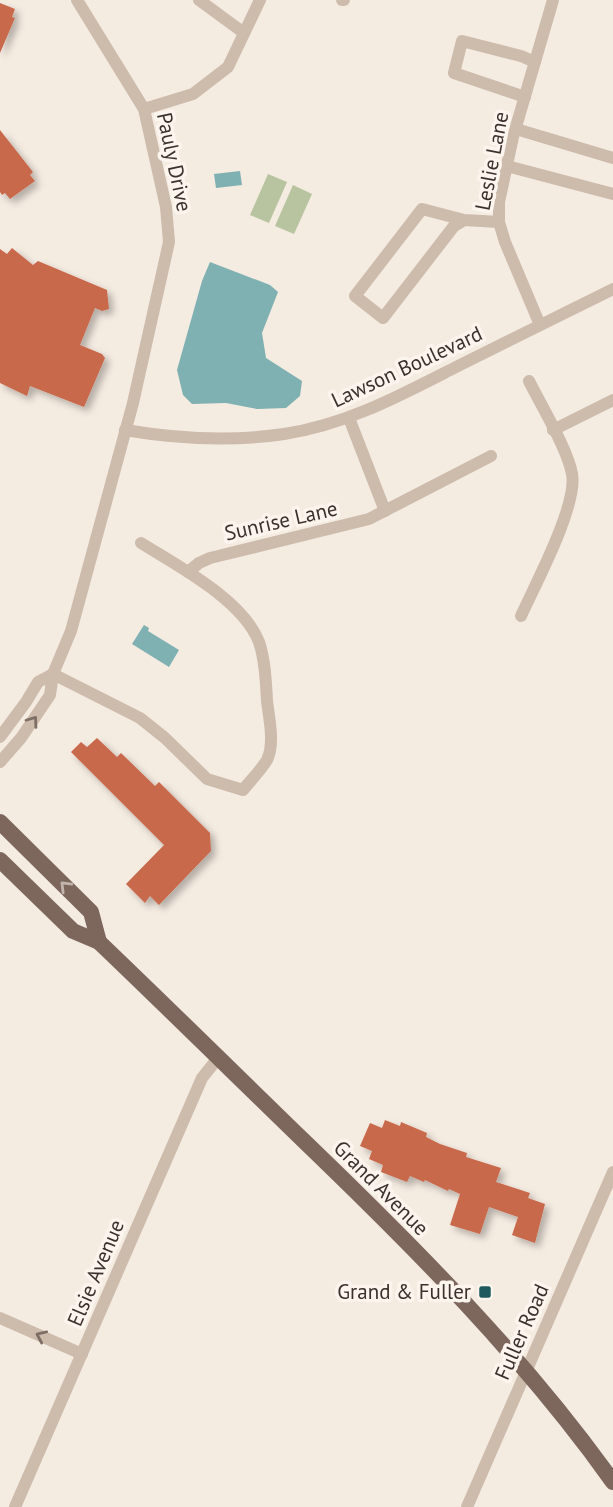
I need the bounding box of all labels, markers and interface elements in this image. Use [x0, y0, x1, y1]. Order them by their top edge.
street label: Leslie Lane [469, 109, 514, 213]
street label: Pauly Drive [151, 110, 198, 214]
street label: Lawson Boulevard [327, 320, 487, 413]
street label: Sunrise Lane [222, 494, 340, 547]
one-way arrow [25, 716, 37, 729]
one-way arrow [61, 882, 73, 894]
street label: Grand Avenue [328, 1134, 435, 1241]
street label: Elsie Avenue [61, 1215, 130, 1330]
place label: Grand & Fuller [337, 1278, 471, 1305]
street label: Fuller Road [488, 1280, 555, 1384]
marker: Grand & Fuller [477, 1284, 493, 1300]
one-way arrow [36, 1330, 48, 1344]

